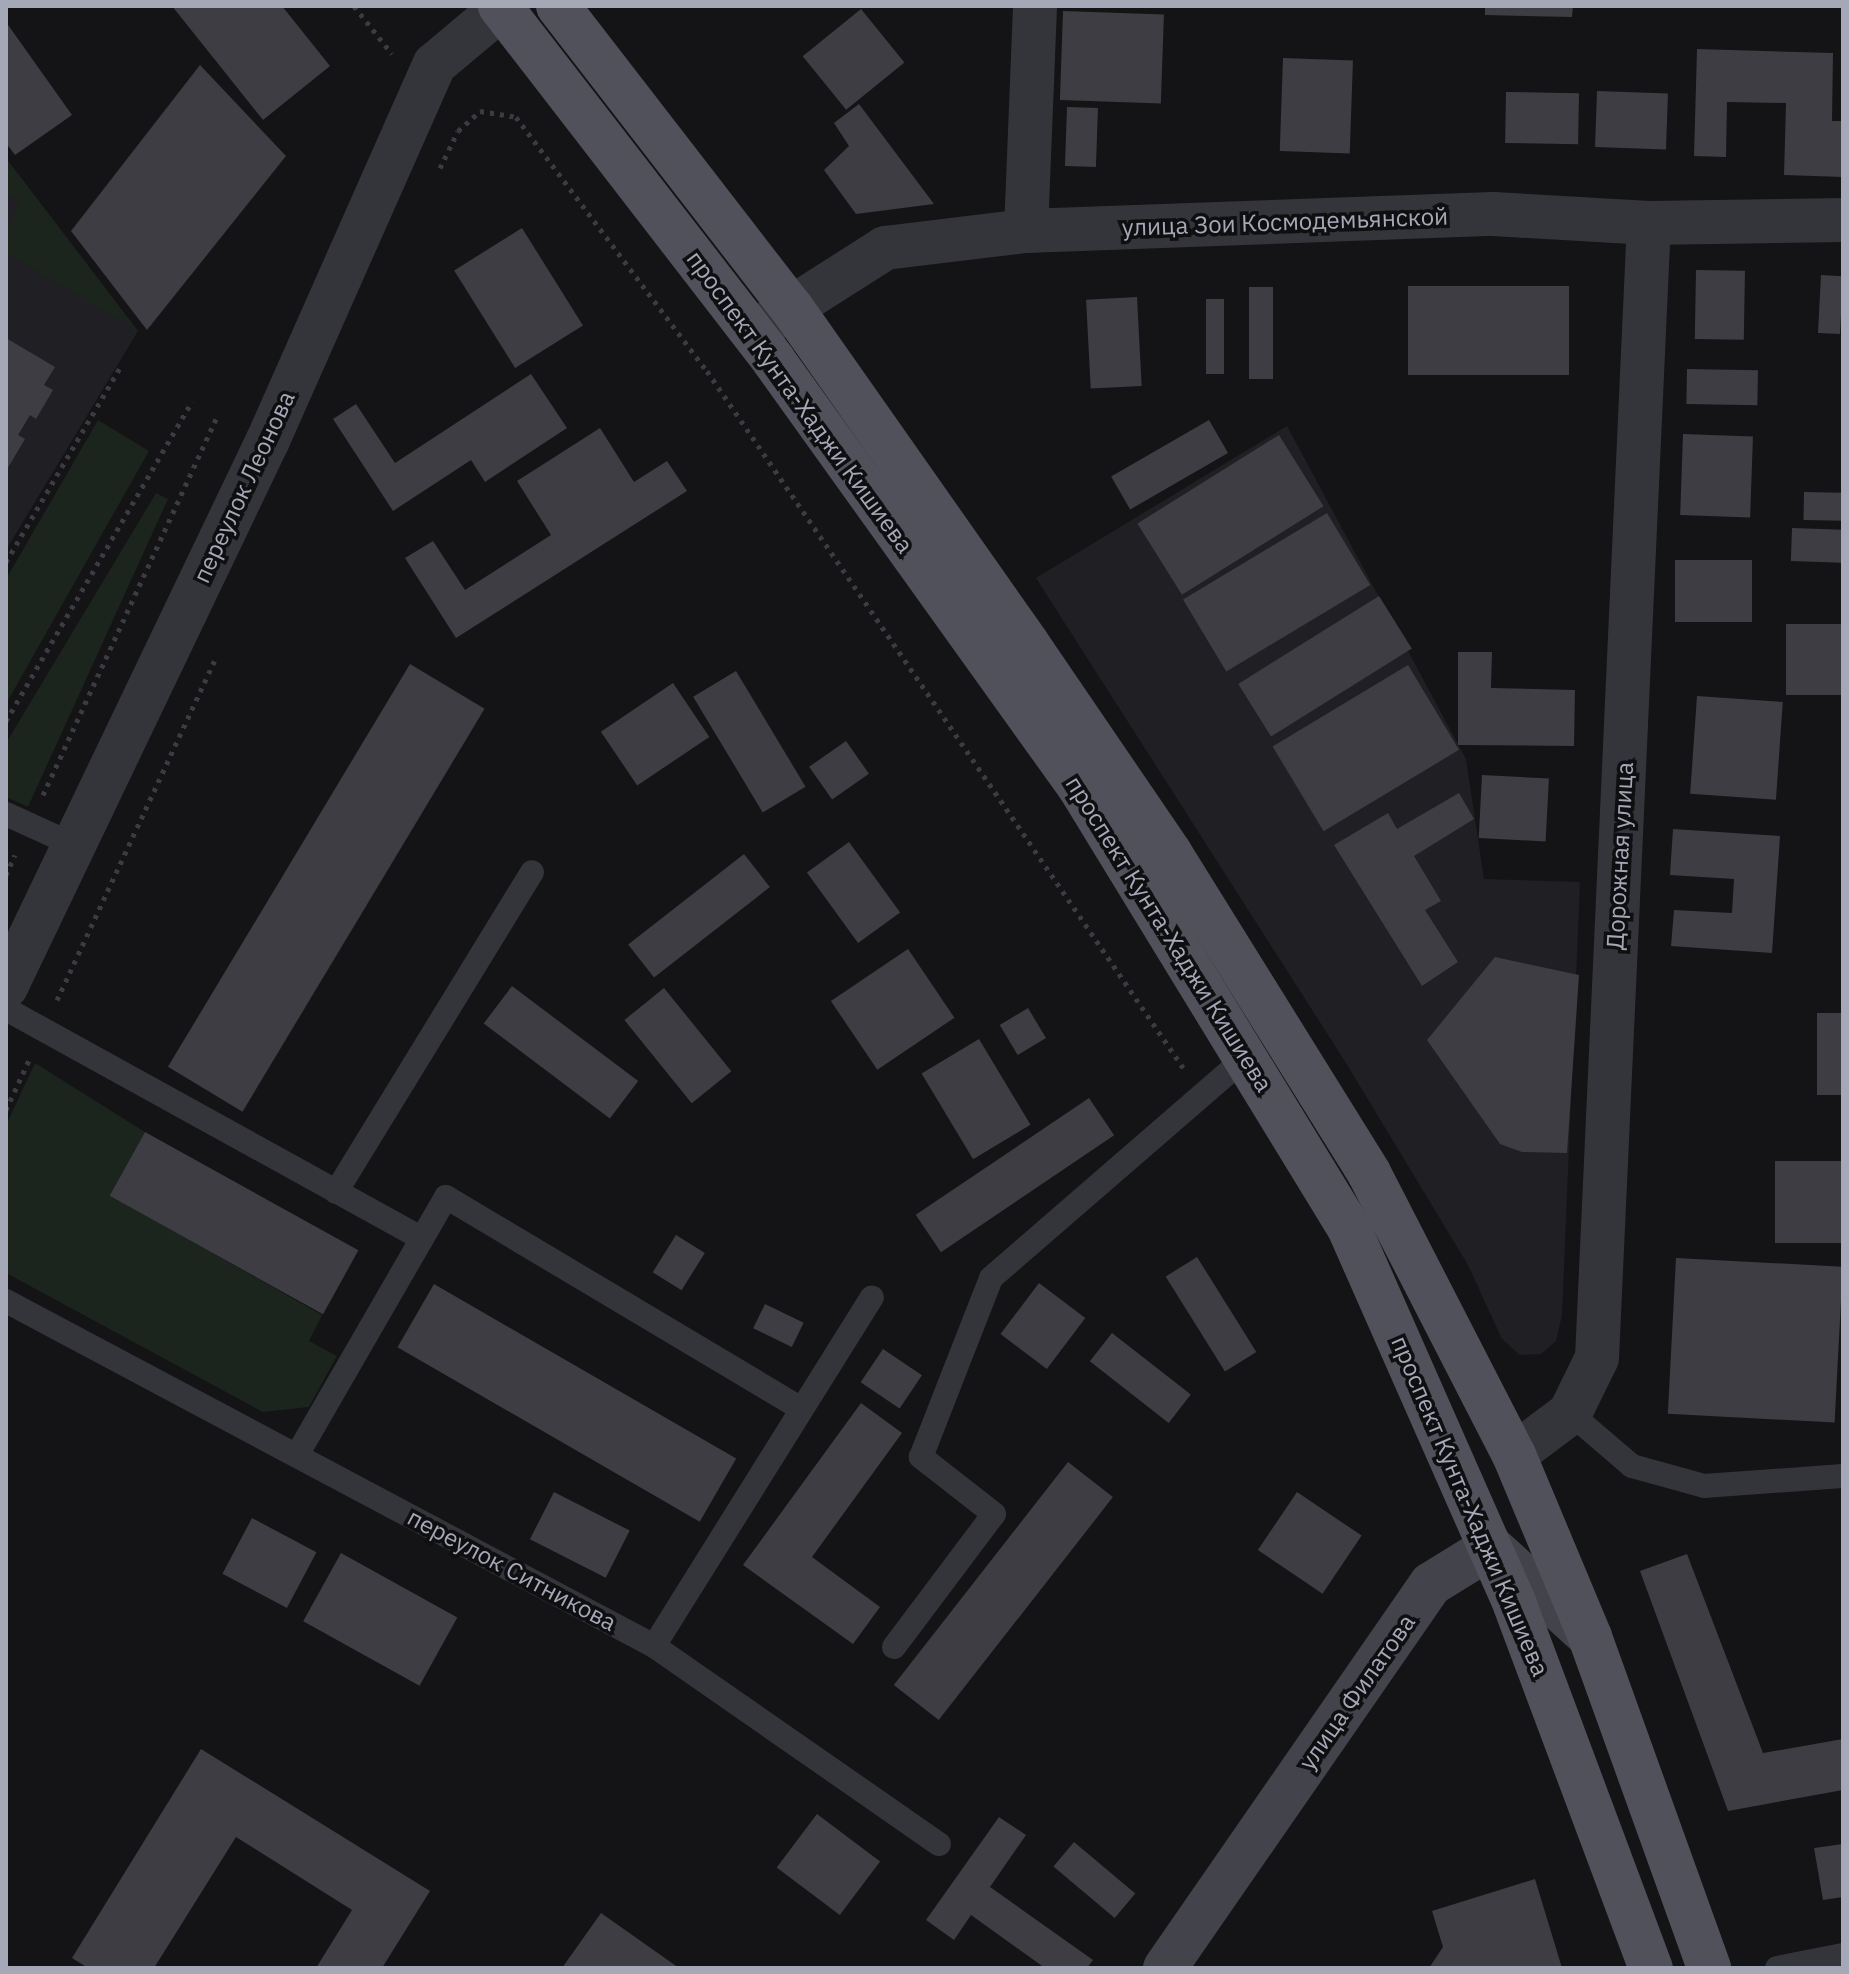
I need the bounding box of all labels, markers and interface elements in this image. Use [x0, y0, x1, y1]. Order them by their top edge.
street label: улица Зои Космодемьянской [1121, 202, 1449, 242]
street label: проспект Кунта-Хаджи Кишиева [681, 245, 919, 559]
street label: переулок Леонова [187, 387, 301, 587]
street label: Дорожная улица [1601, 761, 1639, 951]
street label: проспект Кунта-Хаджи Кишиева [1060, 771, 1278, 1097]
street label: проспект Кунта-Хаджи Кишиева [1385, 1332, 1555, 1680]
street label: переулок Ситникова [403, 1503, 621, 1637]
street label: улица Филатова [1293, 1609, 1421, 1775]

